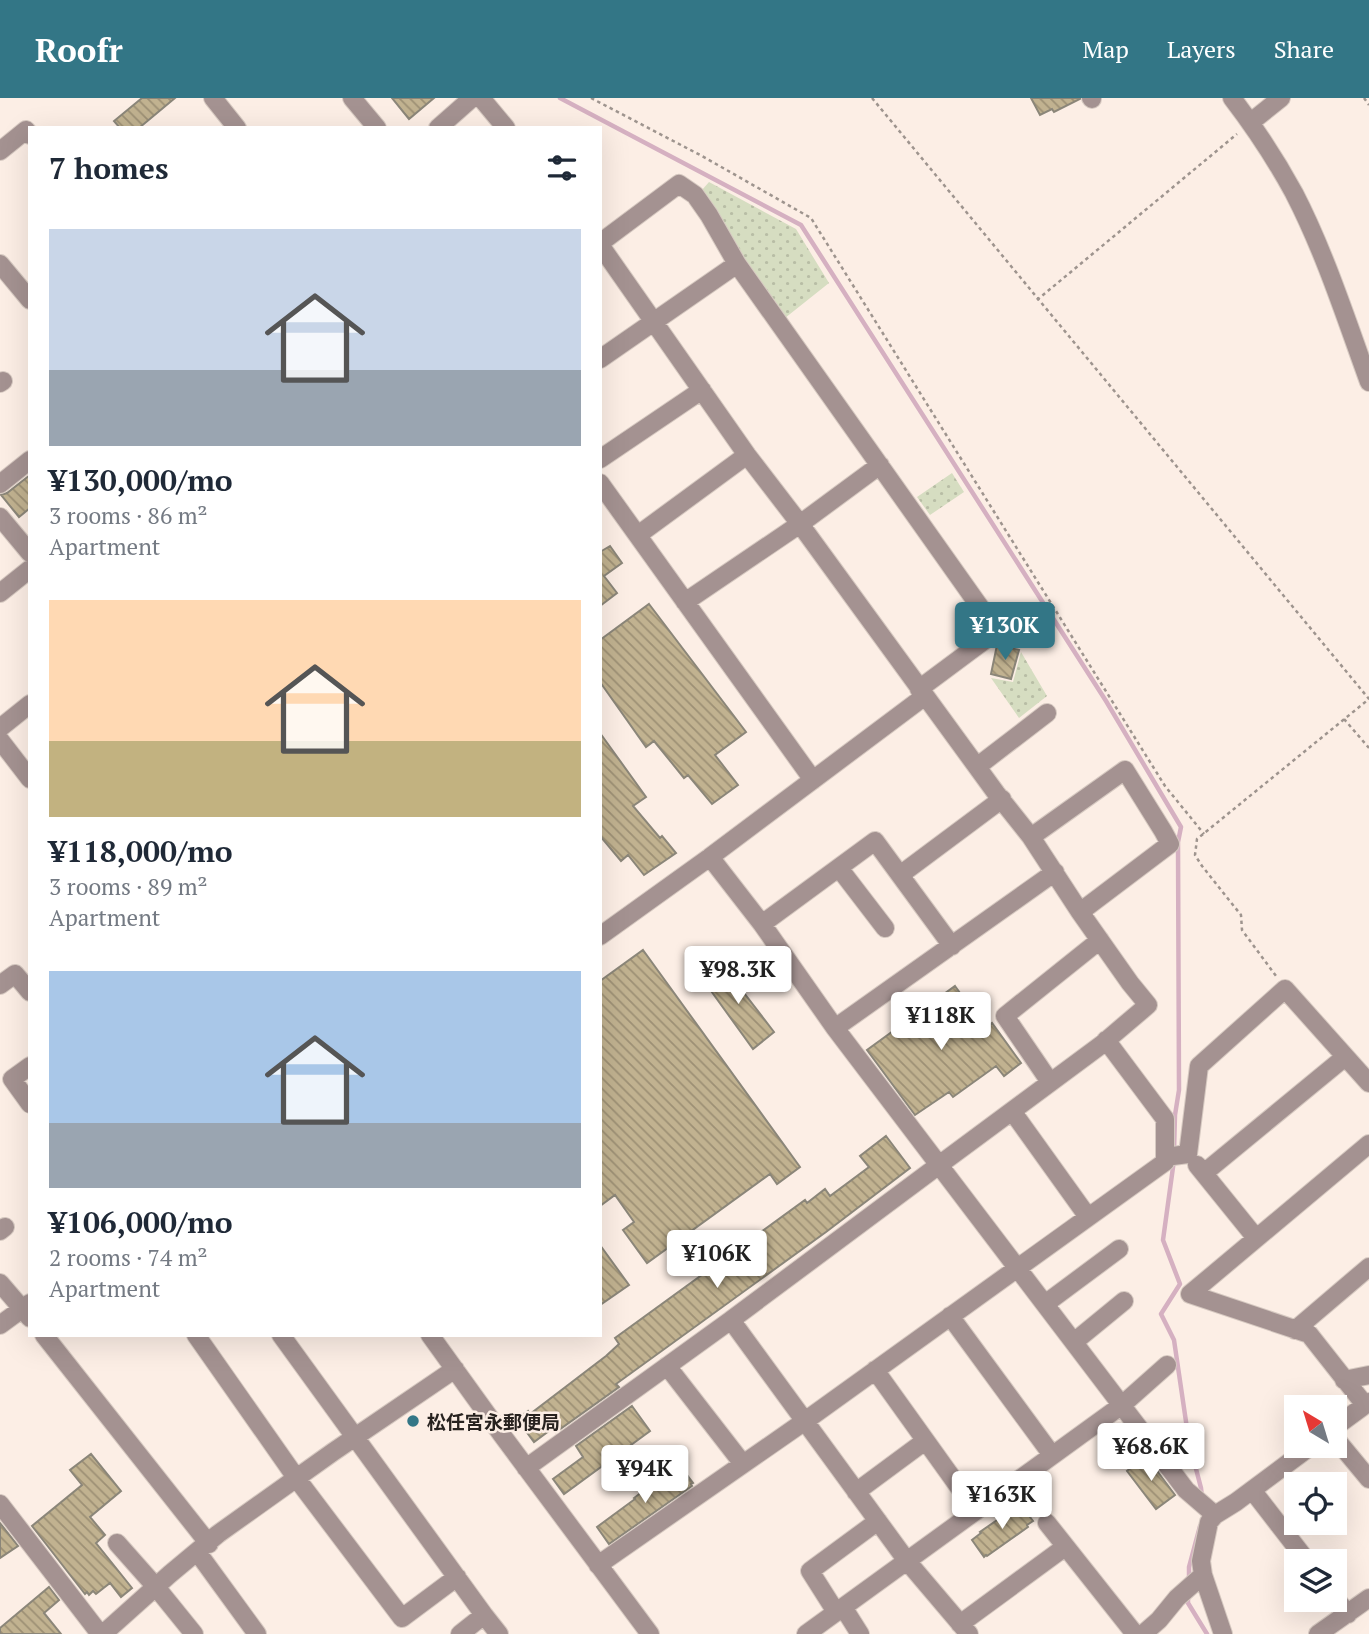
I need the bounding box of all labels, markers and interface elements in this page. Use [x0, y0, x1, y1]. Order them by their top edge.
text: Roofr [35, 28, 123, 71]
text: Map [1082, 33, 1129, 65]
text: Layers [1167, 33, 1236, 65]
text: Share [1274, 33, 1334, 65]
text: 7 homes [49, 148, 168, 188]
icon: filters [543, 149, 581, 187]
icon: home [252, 275, 378, 401]
text: ¥130,000/mo [49, 460, 233, 500]
text: 3 rooms · 86 m² [49, 500, 208, 531]
text: Apartment [49, 531, 160, 562]
pin: ¥130K [956, 602, 1054, 662]
text: ¥130K [971, 609, 1039, 640]
icon: home [252, 646, 378, 772]
text: ¥118,000/mo [49, 831, 233, 871]
text: 3 rooms · 89 m² [49, 871, 208, 902]
text: Apartment [49, 902, 160, 933]
pin: ¥98.3K [681, 946, 795, 1006]
text: ¥98.3K [700, 953, 776, 984]
pin: ¥118K [892, 992, 990, 1052]
text: ¥118K [907, 999, 975, 1030]
icon: home [252, 1017, 378, 1143]
text: ¥106,000/mo [49, 1202, 233, 1242]
pin: ¥106K [668, 1230, 766, 1290]
text: ¥106K [683, 1237, 751, 1268]
text: 2 rooms · 74 m² [49, 1242, 208, 1273]
text: Apartment [49, 1273, 160, 1304]
north arrow [1284, 1395, 1348, 1458]
map controls [1284, 1395, 1347, 1612]
place label: 松任宮永郵便局 [427, 1409, 560, 1434]
marker: 松任宮永郵便局 [405, 1413, 421, 1429]
pin: ¥68.6K [1094, 1424, 1208, 1483]
text: ¥68.6K [1113, 1430, 1189, 1461]
pin: ¥94K [604, 1446, 686, 1505]
text: ¥94K [617, 1452, 673, 1483]
pin: ¥163K [953, 1472, 1051, 1531]
button: locate [1284, 1472, 1347, 1535]
text: ¥163K [968, 1478, 1036, 1509]
button: layers [1284, 1549, 1347, 1612]

